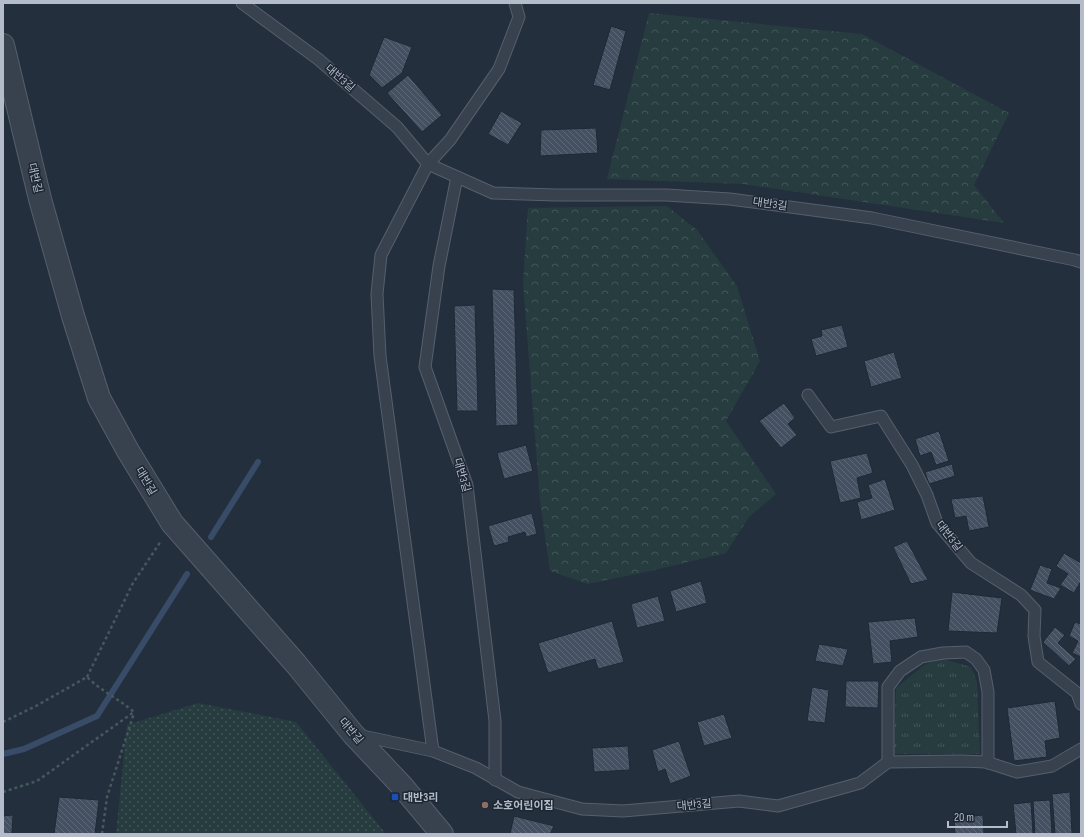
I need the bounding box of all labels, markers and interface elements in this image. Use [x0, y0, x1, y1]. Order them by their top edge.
street label: 대반3길 [323, 62, 357, 94]
street label: 대반길 [25, 162, 45, 194]
street label: 대반3길 [752, 195, 788, 213]
street label: 대반3길 [451, 456, 473, 494]
street label: 대반길 [133, 465, 159, 497]
street label: 대반3길 [933, 518, 965, 554]
street label: 대반길 [336, 715, 366, 747]
place label: 대반3리 [403, 791, 438, 804]
marker: 대반3리 [390, 792, 400, 802]
street label: 대반3길 [676, 797, 712, 813]
place label: 소호어린이집 [493, 799, 554, 812]
marker: 소호어린이집 [480, 800, 490, 810]
scale bar [948, 803, 1007, 829]
text: 20 m [954, 810, 974, 825]

